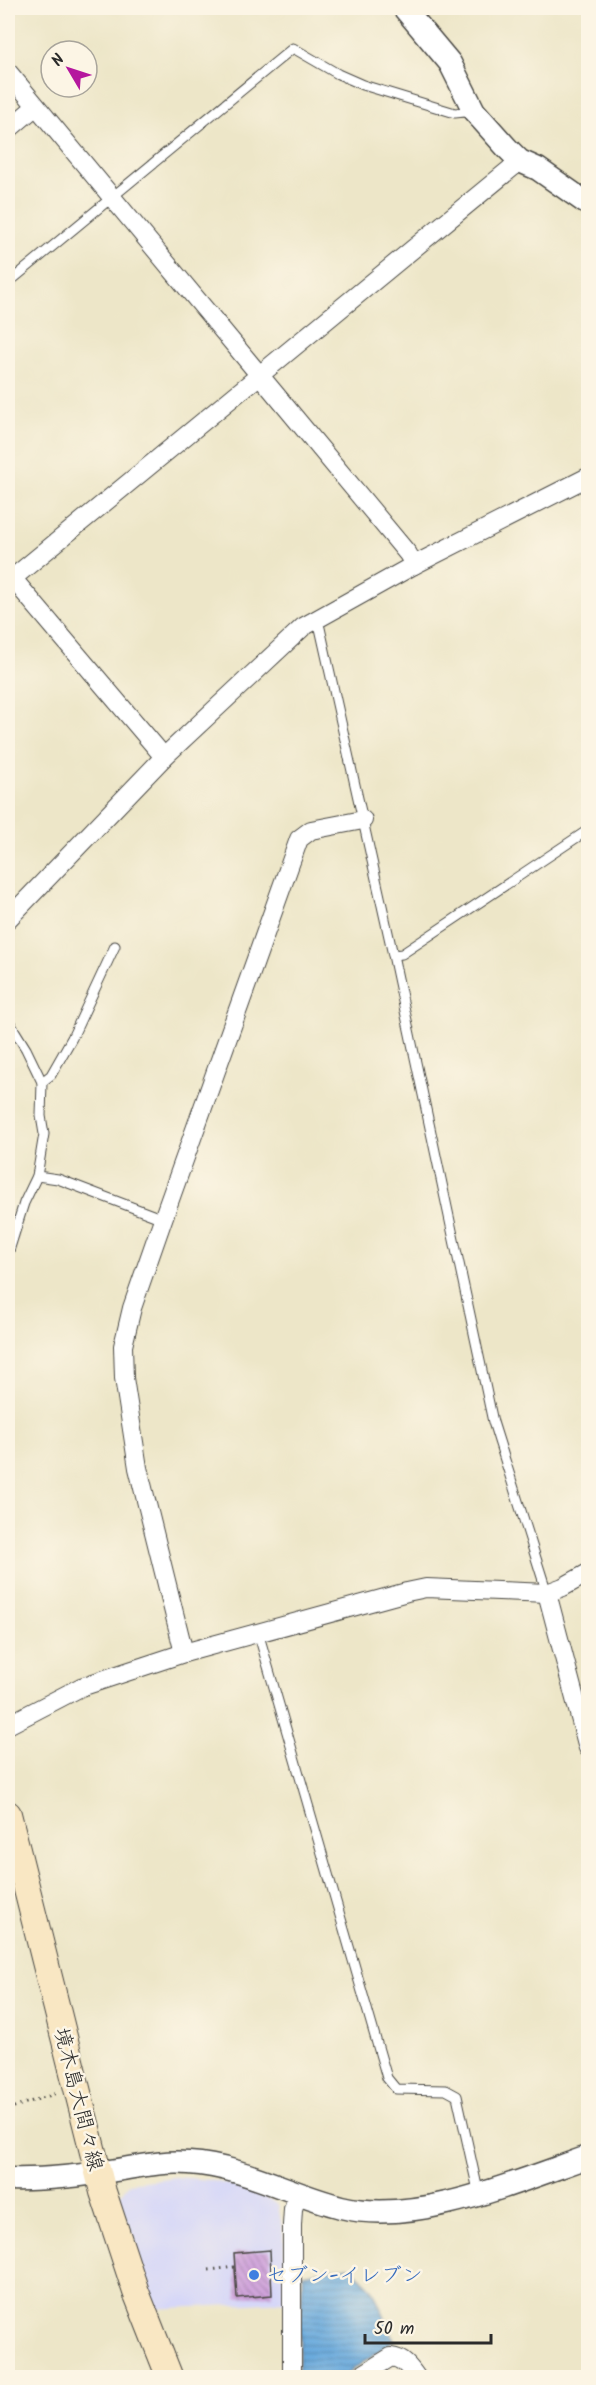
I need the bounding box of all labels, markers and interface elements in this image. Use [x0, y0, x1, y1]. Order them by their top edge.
north arrow [39, 39, 99, 99]
text: N [46, 49, 71, 72]
street label: 境木島大間々線 [44, 2024, 111, 2175]
place label: セブン-イレブン [266, 2260, 423, 2293]
marker: セブン-イレブン [247, 2268, 261, 2282]
scale bar [365, 2307, 491, 2345]
text: 50 m [374, 2315, 414, 2344]

